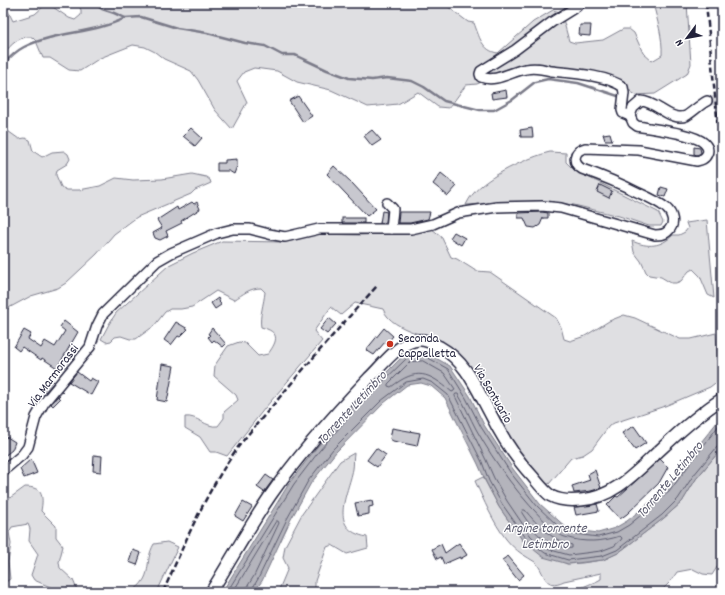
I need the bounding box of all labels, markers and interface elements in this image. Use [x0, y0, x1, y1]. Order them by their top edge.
north arrow [667, 18, 707, 58]
text: N [672, 35, 688, 49]
place label: Seconda Cappelletta [398, 330, 457, 364]
marker: Seconda Cappelletta [385, 339, 395, 349]
street label: Via Marmorassi [24, 340, 85, 412]
street label: Via Santuario [467, 361, 516, 427]
water label: Torrente Letimbro [313, 366, 393, 450]
water label: Torrente Letimbro [632, 437, 709, 523]
water label: Argine torrente Letimbro [503, 519, 587, 555]

